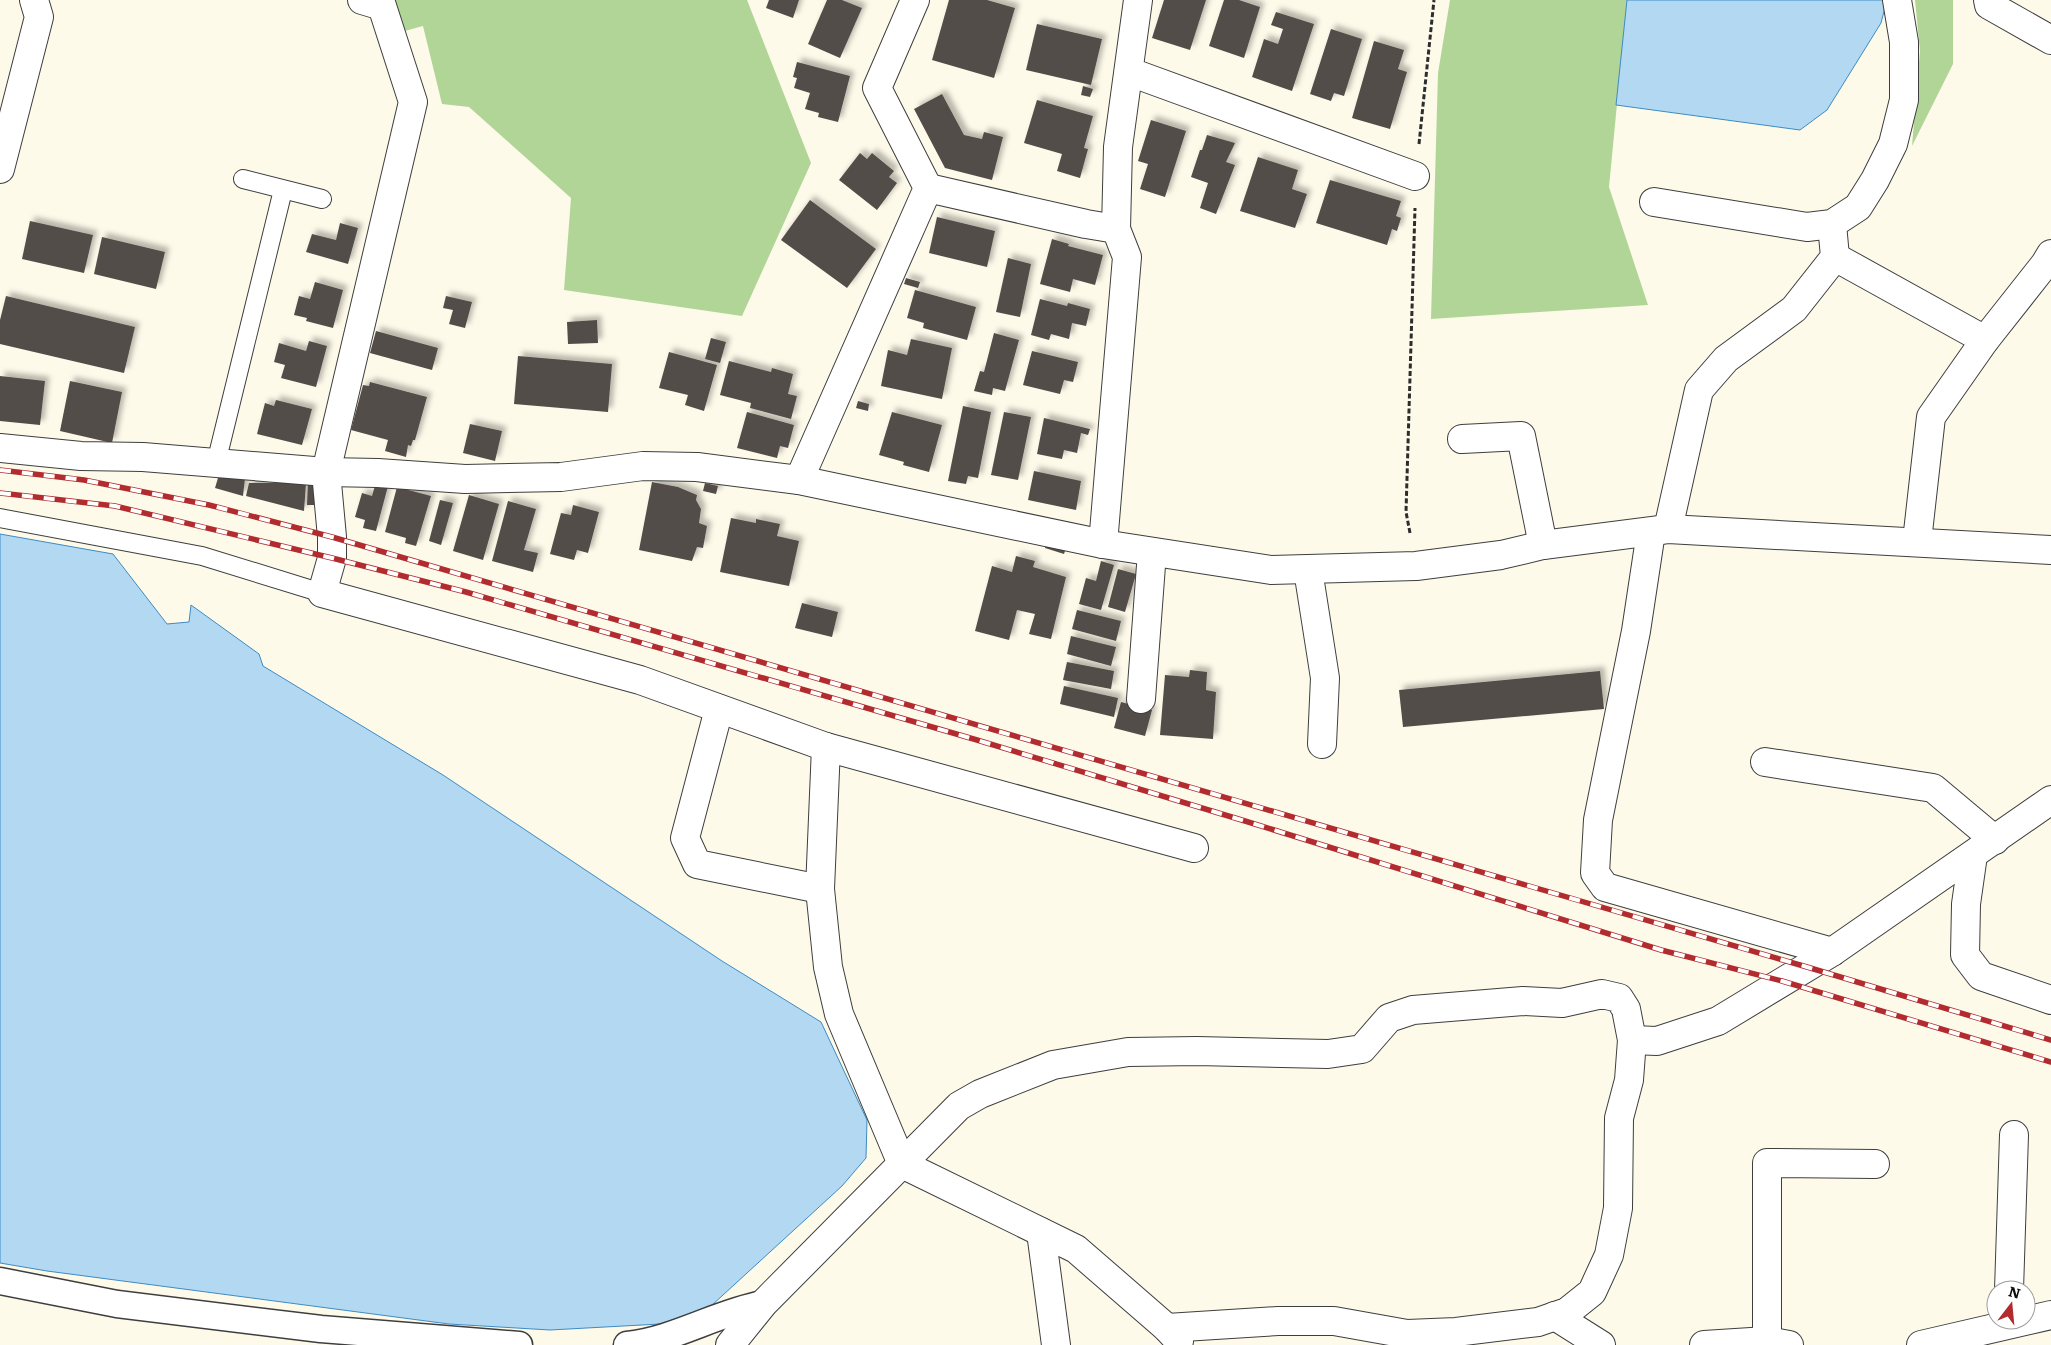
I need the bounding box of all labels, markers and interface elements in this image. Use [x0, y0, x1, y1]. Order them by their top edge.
north arrow [1986, 1280, 2036, 1330]
text: N [2006, 1280, 2024, 1303]

